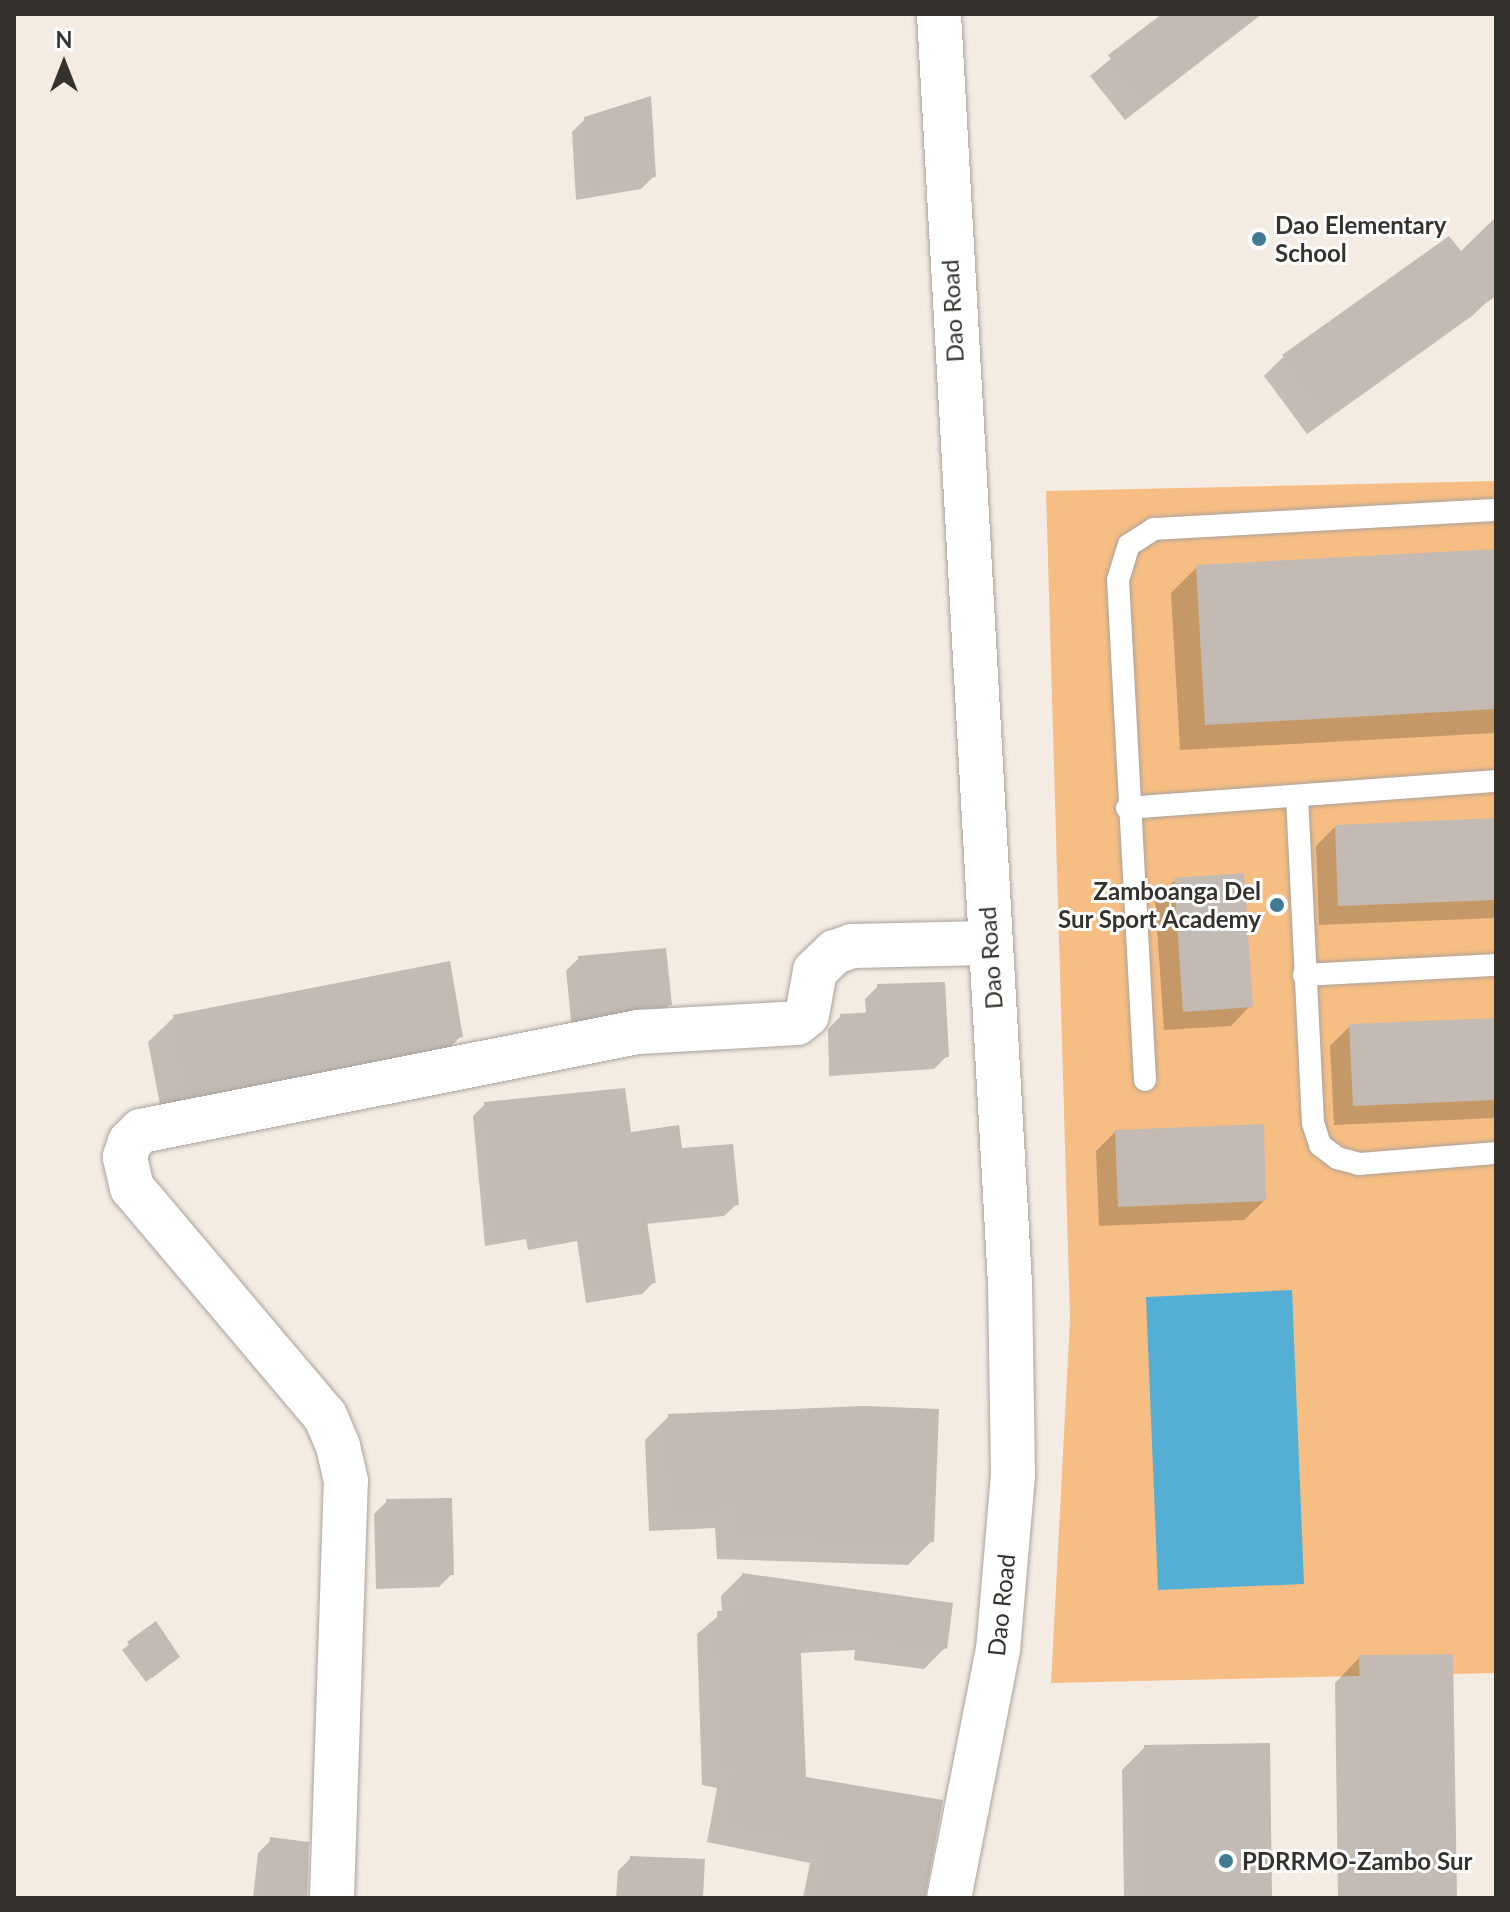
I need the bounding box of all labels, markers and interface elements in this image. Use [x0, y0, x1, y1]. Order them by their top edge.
north arrow [24, 24, 104, 104]
text: N [56, 26, 72, 53]
place label: Dao Elementary School [1275, 211, 1446, 267]
marker: Dao Elementary School [1250, 230, 1268, 248]
street label: Dao Road [935, 259, 969, 363]
place label: Zamboanga Del Sur Sport Academy [1057, 877, 1261, 933]
marker: Zamboanga Del Sur Sport Academy [1268, 896, 1286, 914]
street label: Dao Road [972, 906, 1008, 1010]
street label: Dao Road [981, 1552, 1021, 1658]
place label: PDRRMO-Zambo Sur [1242, 1847, 1472, 1875]
marker: PDRRMO-Zambo Sur [1217, 1852, 1235, 1870]

